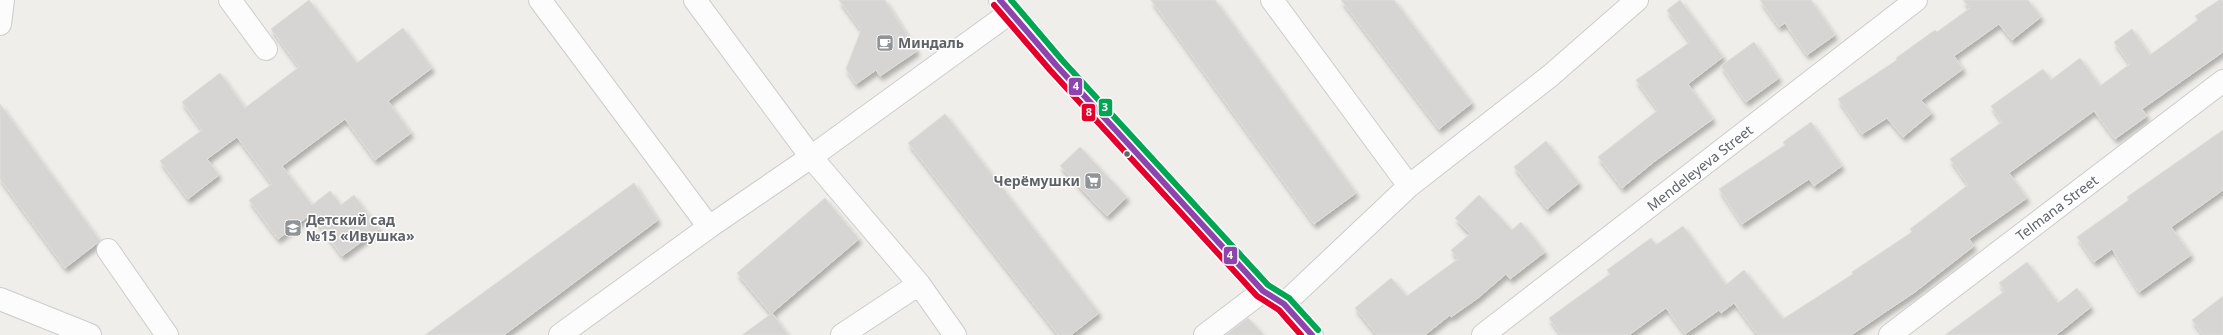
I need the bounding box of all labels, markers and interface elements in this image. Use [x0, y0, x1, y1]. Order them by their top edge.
cafe icon: Миндаль [875, 33, 895, 53]
place label: Миндаль [898, 33, 964, 52]
line badge: 4 [1068, 77, 1083, 96]
text: 4 [1073, 78, 1080, 93]
line badge: 3 [1098, 98, 1113, 117]
text: 3 [1102, 99, 1108, 114]
line badge: 8 [1081, 103, 1096, 122]
text: 8 [1086, 104, 1092, 119]
street label: Mendeleyeva Street [1643, 120, 1757, 215]
unlabelled marker [1122, 149, 1132, 159]
street label: Telmana Street [2012, 170, 2102, 245]
place label: Черёмушки [994, 171, 1080, 190]
supermarket icon: Черёмушки [1083, 171, 1103, 191]
place label: Детский сад №15 «Ивушка» [306, 210, 415, 245]
school or university icon: Детский сад №15 «Ивушка» [283, 218, 303, 238]
line badge: 4 [1223, 246, 1238, 265]
text: 4 [1227, 247, 1234, 262]

